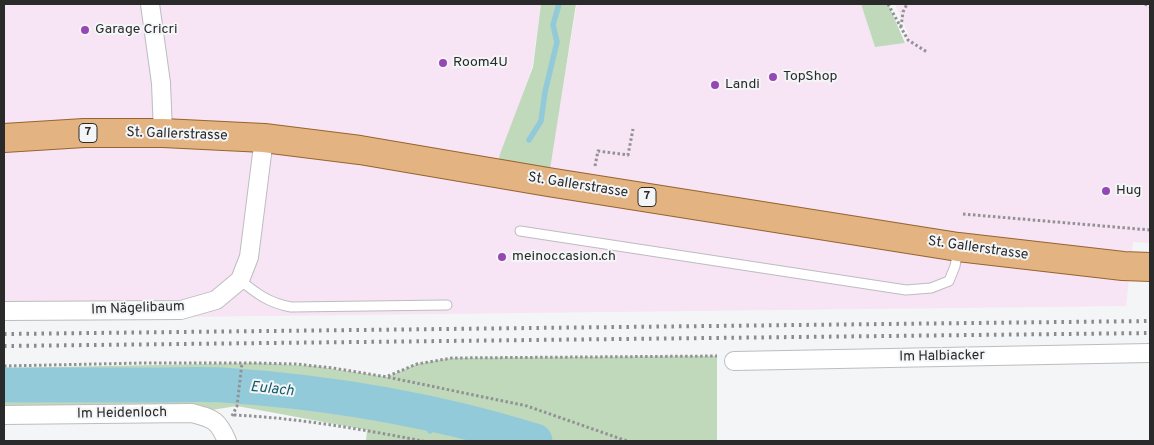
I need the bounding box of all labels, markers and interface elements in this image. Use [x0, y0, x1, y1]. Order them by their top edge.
place label: Garage Cricri [95, 22, 178, 38]
marker: Garage Cricri [79, 24, 91, 36]
place label: Room4U [453, 55, 508, 71]
marker: Room4U [437, 57, 449, 69]
place label: TopShop [783, 69, 837, 85]
marker: TopShop [767, 71, 779, 83]
place label: Landi [725, 77, 760, 93]
marker: Landi [709, 79, 721, 91]
road number: 7 [79, 124, 97, 142]
street label: St. Gallerstrasse [126, 125, 228, 145]
street label: St. Gallerstrasse [527, 170, 629, 202]
place label: Hug [1116, 183, 1141, 199]
marker: Hug [1100, 185, 1112, 197]
road number: 7 [638, 188, 656, 206]
street label: St. Gallerstrasse [927, 234, 1029, 264]
place label: meinoccasion.ch [512, 249, 616, 265]
marker: meinoccasion.ch [496, 251, 508, 263]
street label: Im Nägelibaum [91, 299, 185, 319]
street label: Im Halbiacker [899, 348, 985, 366]
water label: Eulach [249, 379, 295, 401]
street label: Im Heidenloch [77, 405, 167, 423]

